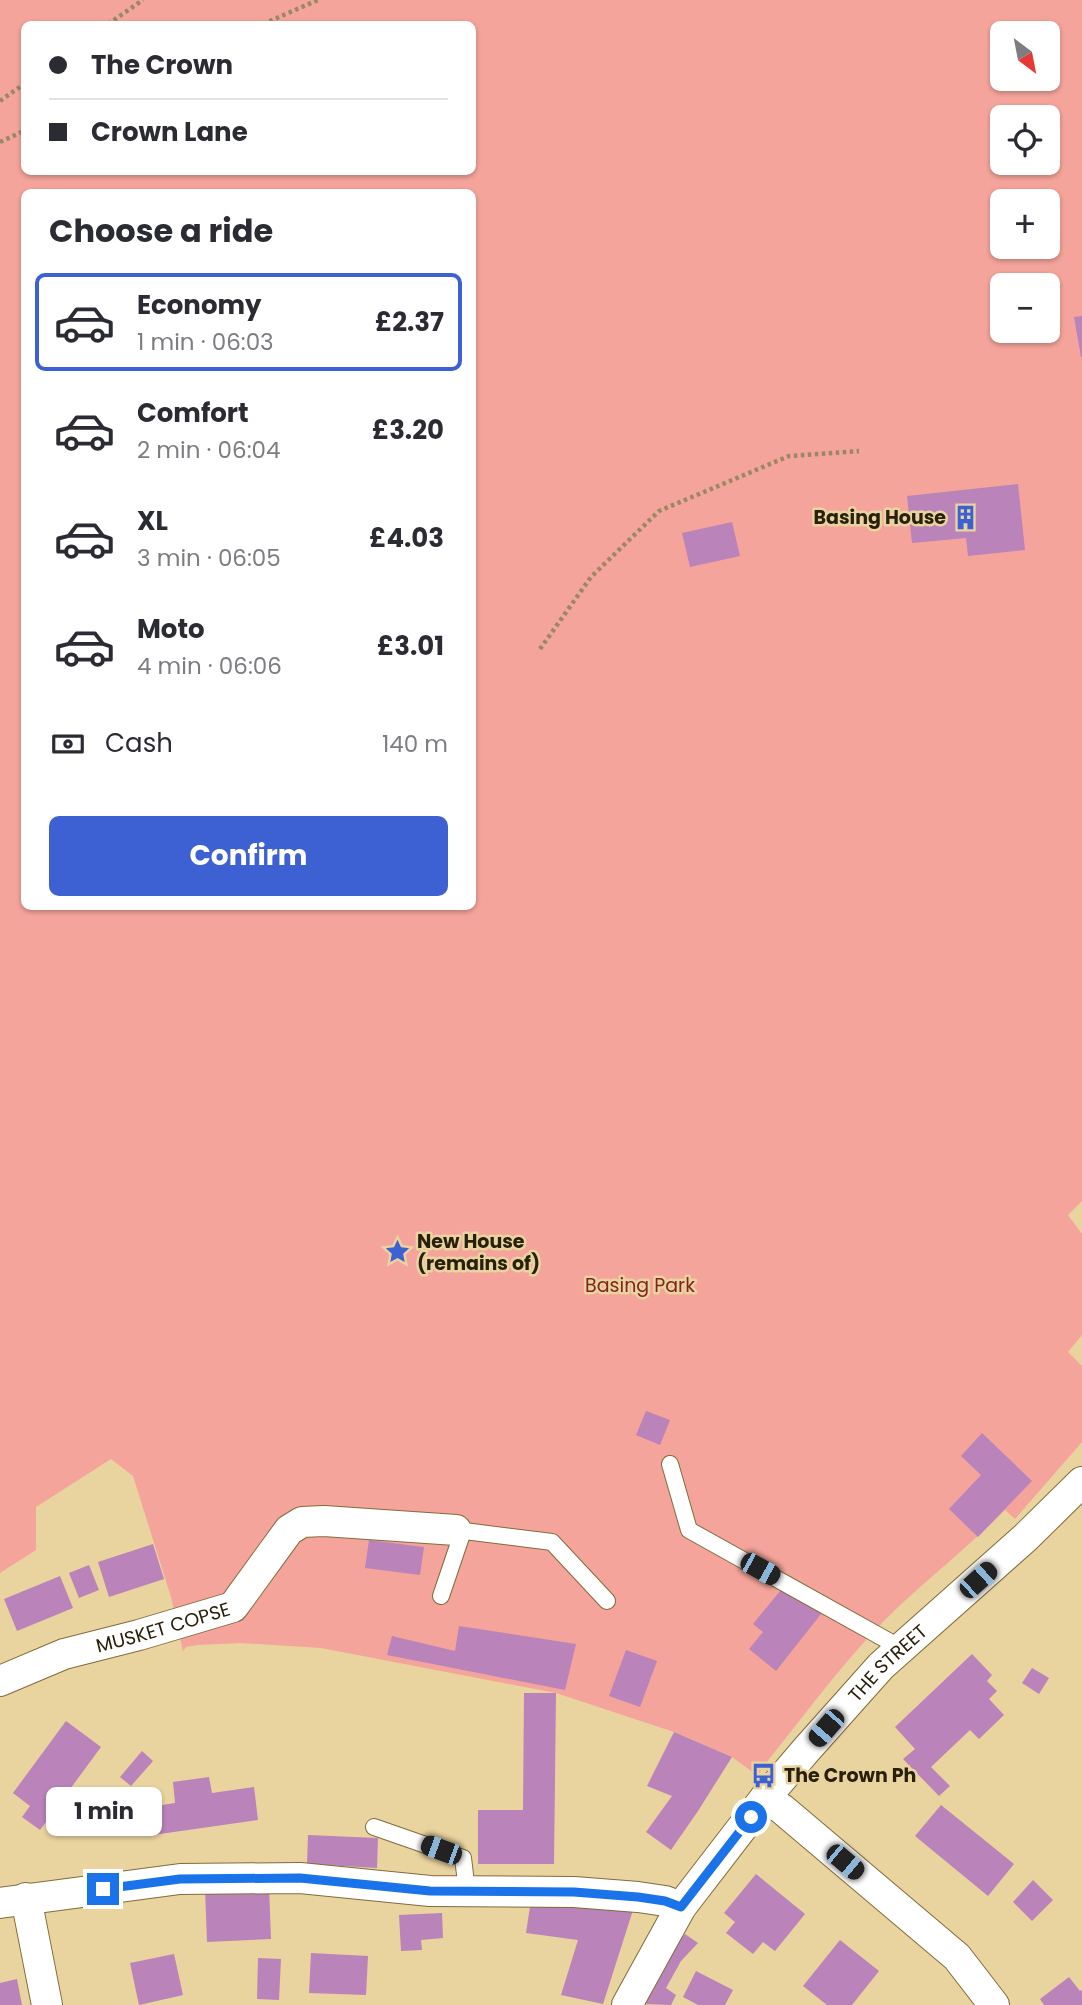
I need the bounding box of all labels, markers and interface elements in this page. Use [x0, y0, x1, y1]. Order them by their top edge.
north arrow [990, 21, 1060, 91]
map controls [990, 21, 1060, 343]
text: The Crown [91, 47, 233, 83]
button: locate [990, 105, 1060, 175]
text: Crown Lane [91, 114, 248, 150]
button: + [990, 189, 1060, 259]
text: Choose a ride [49, 208, 273, 253]
button: − [990, 273, 1060, 343]
text: Economy [137, 287, 261, 323]
icon: car [53, 291, 116, 354]
text: £2.37 [375, 304, 444, 340]
text: 1 min · 06:03 [137, 326, 274, 358]
text: Comfort [137, 395, 249, 431]
icon: car [53, 399, 116, 462]
text: £3.20 [372, 412, 444, 448]
text: 2 min · 06:04 [137, 434, 280, 466]
text: XL [137, 503, 168, 539]
building icon: Basing House [952, 503, 980, 531]
place label: Basing House [814, 504, 946, 531]
icon: car [53, 507, 116, 570]
text: £4.03 [369, 520, 444, 556]
text: 3 min · 06:05 [137, 542, 281, 574]
text: Moto [137, 611, 205, 647]
icon: car [53, 615, 116, 678]
text: £3.01 [377, 628, 444, 664]
text: 4 min · 06:06 [137, 650, 282, 682]
icon: cash [49, 725, 87, 763]
text: Cash [105, 725, 173, 761]
text: 140 m [382, 728, 448, 760]
button: Confirm [49, 816, 448, 896]
place label: New House (remains of) [417, 1228, 540, 1277]
place icon: New House (remains of) [383, 1238, 411, 1266]
park label: Basing Park [585, 1272, 695, 1299]
car [737, 1550, 784, 1588]
car [956, 1558, 1001, 1602]
street label: MUSKET COPSE [93, 1595, 233, 1659]
street label: THE STREET [842, 1618, 933, 1708]
car [805, 1705, 848, 1751]
bus stop icon: The Crown Ph [750, 1761, 778, 1789]
place label: The Crown Ph [784, 1762, 916, 1789]
callout: 1 min [45, 1787, 161, 1836]
text: 1 min [74, 1795, 134, 1827]
route start [735, 1801, 767, 1833]
car [418, 1833, 465, 1867]
car [823, 1840, 868, 1884]
route end [87, 1873, 119, 1905]

